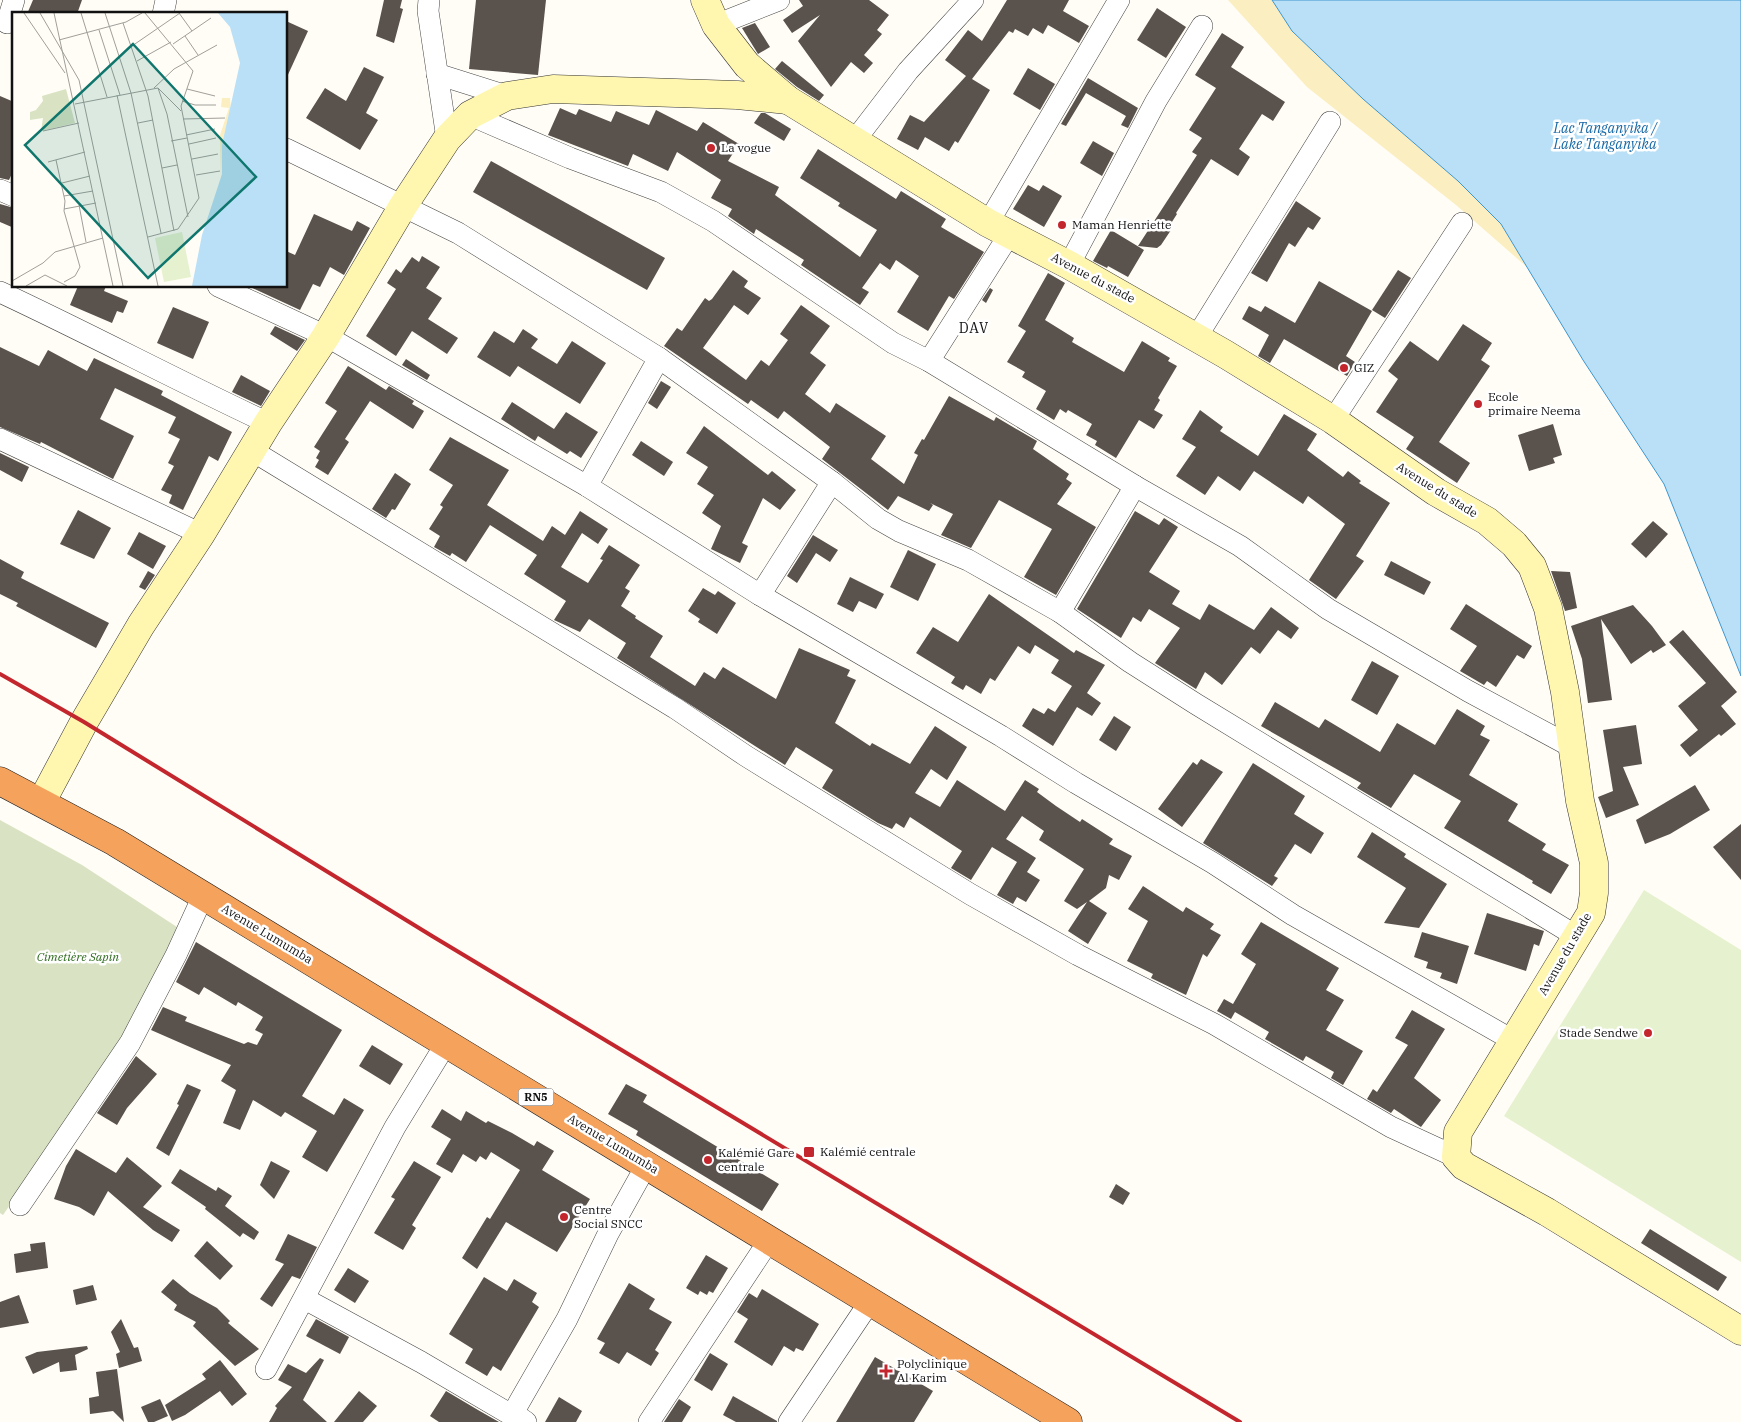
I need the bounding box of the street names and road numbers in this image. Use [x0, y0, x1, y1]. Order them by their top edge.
street label: Avenue du stade [1049, 249, 1138, 306]
street label: Avenue du stade [1394, 459, 1481, 521]
street label: Avenue Lumumba [219, 900, 316, 967]
street label: Avenue du stade [1535, 910, 1594, 998]
road number: RN5 [518, 1088, 554, 1106]
street label: Avenue Lumumba [565, 1110, 662, 1177]

